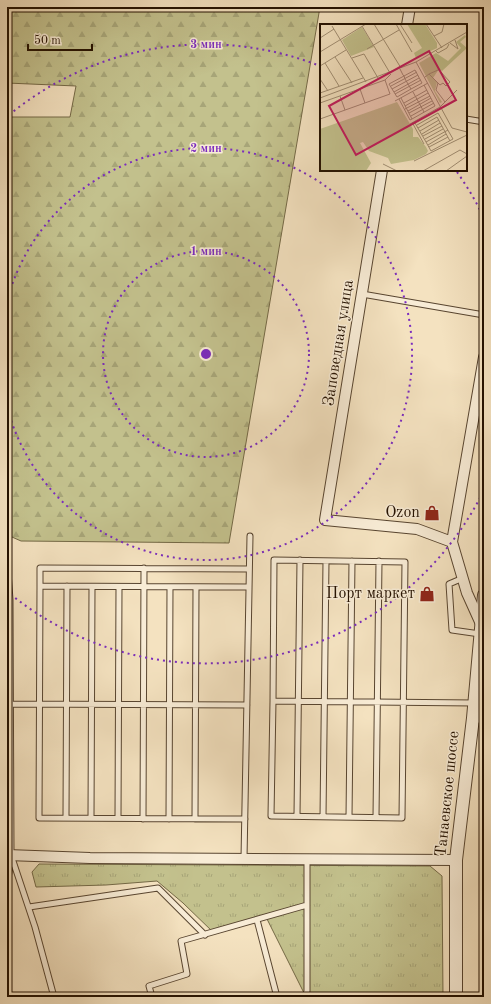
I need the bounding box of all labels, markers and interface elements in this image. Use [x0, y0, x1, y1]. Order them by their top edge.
inset map [320, 24, 467, 171]
scale bar [28, 26, 92, 52]
text: 50 m [34, 34, 61, 47]
text: 3 мин [190, 39, 222, 51]
text: 2 мин [190, 143, 222, 155]
text: 1 мин [190, 246, 222, 258]
street label: Заповедная улица [321, 279, 357, 407]
centre of rings [199, 347, 213, 361]
shop icon: Ozon [423, 504, 441, 522]
place label: Ozon [385, 505, 420, 521]
shop icon: Порт маркет [418, 585, 436, 603]
place label: Порт маркет [326, 586, 415, 602]
street label: Танаевское шоссе [433, 730, 463, 858]

